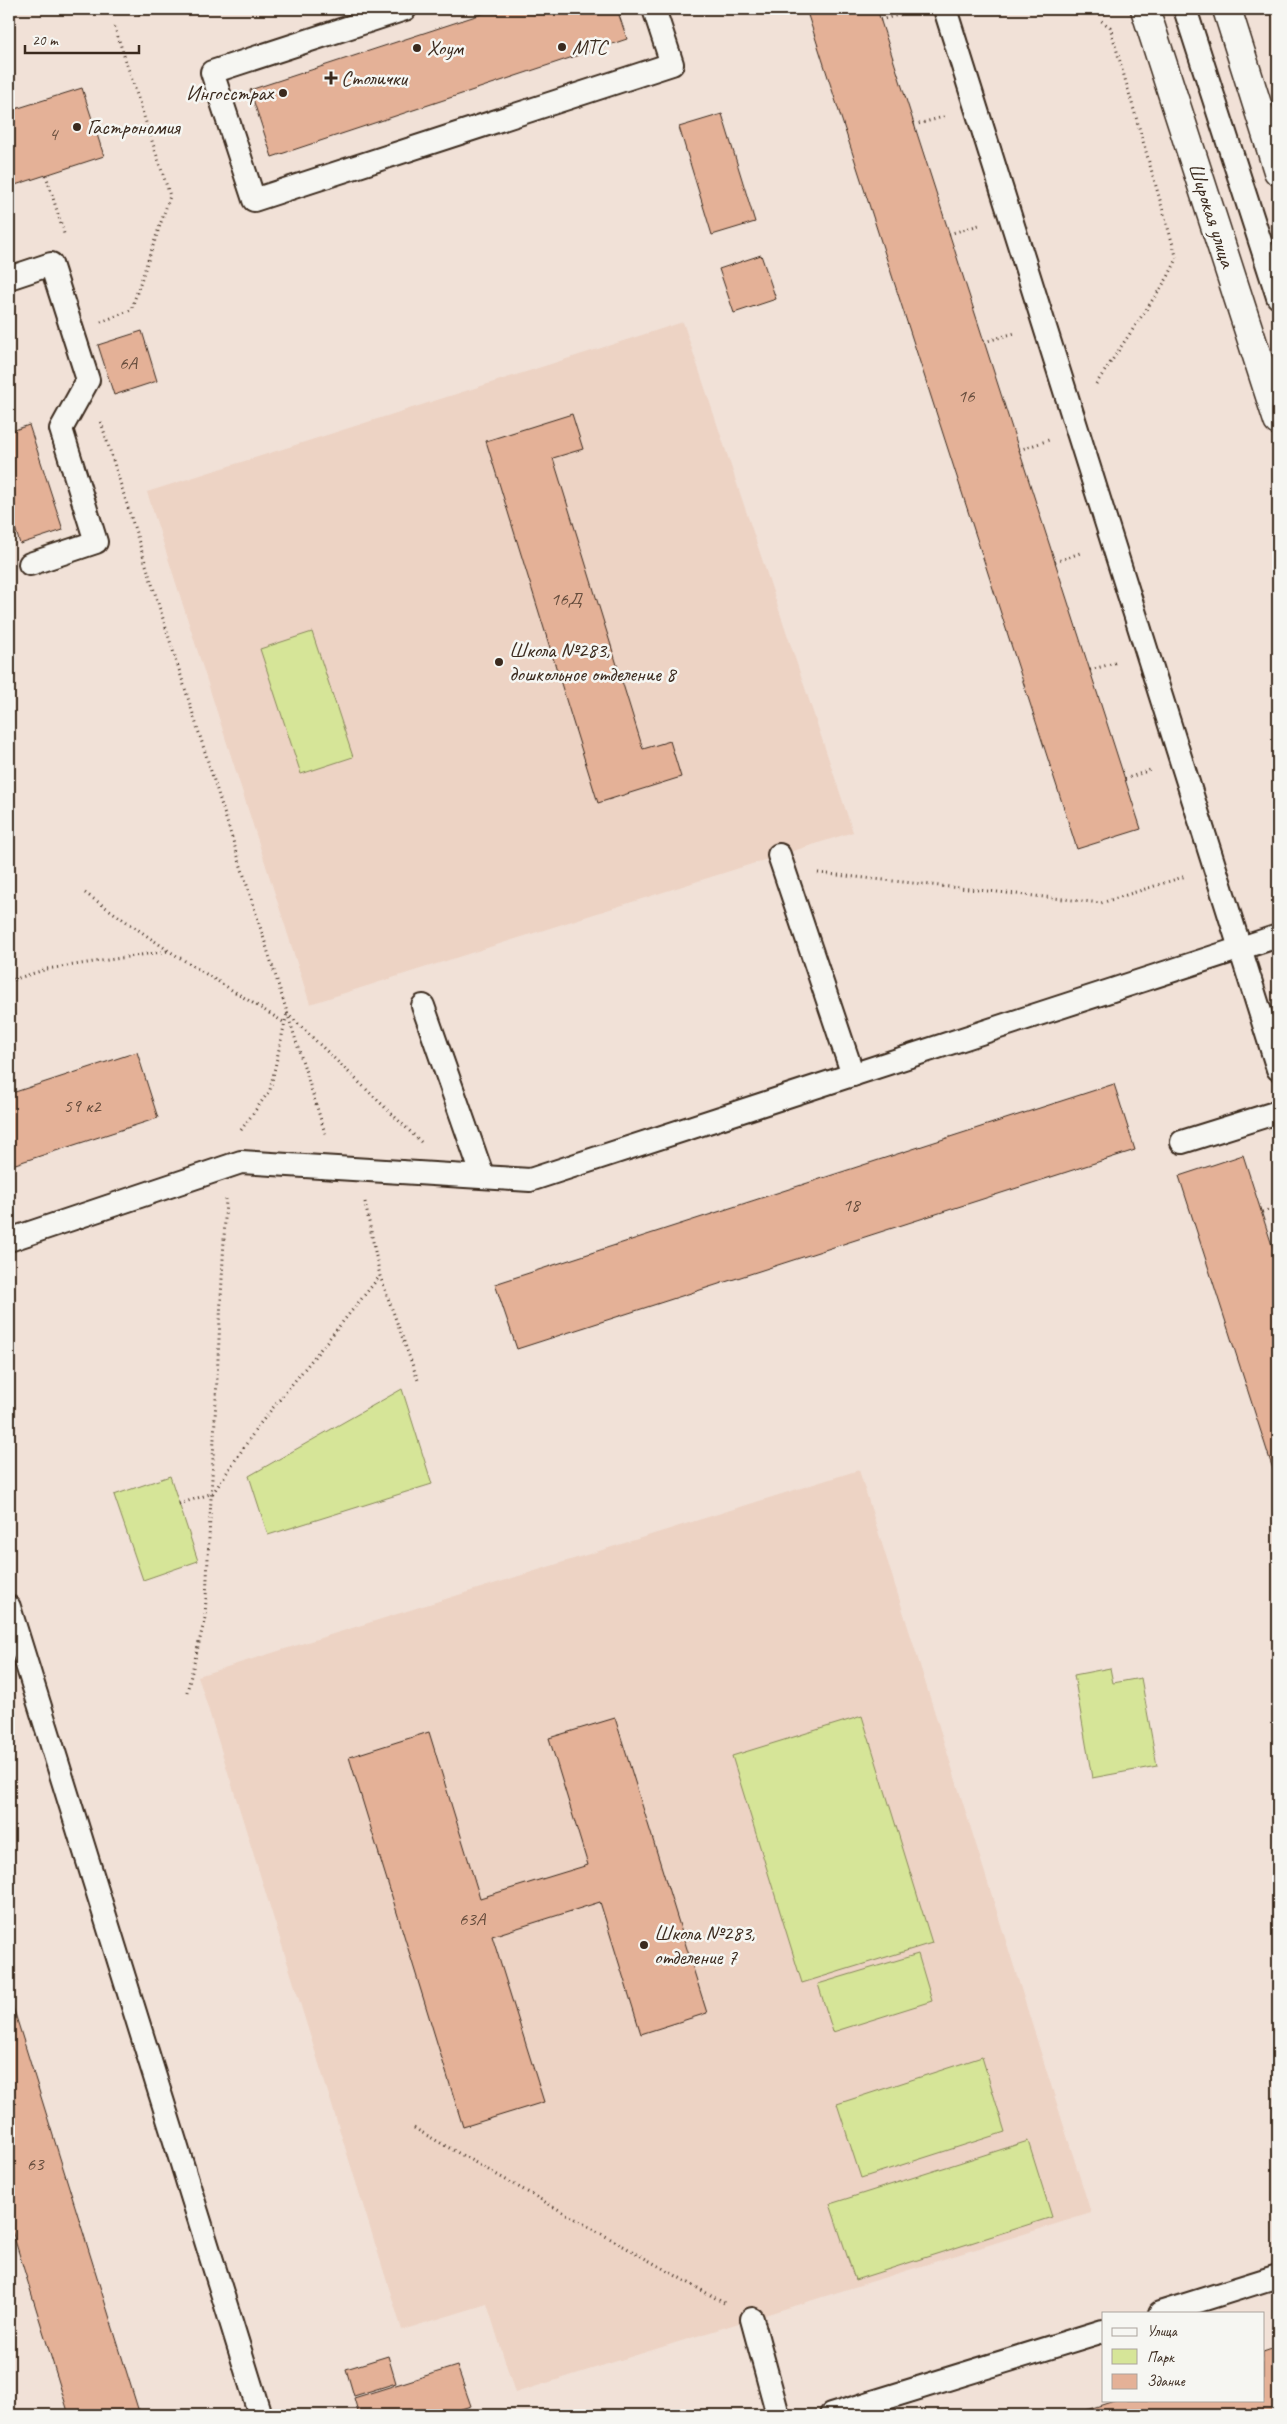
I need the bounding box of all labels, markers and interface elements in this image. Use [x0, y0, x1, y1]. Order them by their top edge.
scale bar [25, 22, 139, 54]
text: 20 m [32, 31, 59, 50]
place label: МТС [572, 34, 610, 60]
place label: Хоум [427, 35, 464, 61]
marker: МТС [556, 41, 568, 53]
marker: Хоум [411, 42, 423, 54]
place label: Столички [341, 65, 409, 91]
marker: Столички [325, 72, 337, 84]
place label: Ингосстрах [186, 80, 275, 106]
marker: Ингосстрах [277, 87, 289, 99]
place label: Гастрономия [87, 114, 181, 140]
marker: Гастрономия [71, 121, 83, 133]
house number: 4 [49, 122, 60, 146]
street label: Широкая улица [1183, 159, 1242, 272]
house number: 6А [119, 351, 139, 375]
house number: 16 [957, 384, 976, 408]
house number: 16Д [551, 587, 584, 611]
place label: Школа №283, дошкольное отделение 8 [509, 637, 678, 687]
marker: Школа №283, дошкольное отделение 8 [493, 656, 505, 668]
house number: 59 к2 [63, 1094, 102, 1118]
house number: 18 [842, 1193, 862, 1217]
house number: 63А [459, 1907, 487, 1931]
place label: Школа №283, отделение 7 [654, 1920, 755, 1970]
marker: Школа №283, отделение 7 [638, 1939, 650, 1951]
house number: 63 [26, 2152, 45, 2176]
legend [1102, 2312, 1264, 2402]
text: Улица [1147, 2322, 1178, 2341]
text: Парк [1147, 2348, 1175, 2367]
text: Здание [1147, 2372, 1186, 2391]

